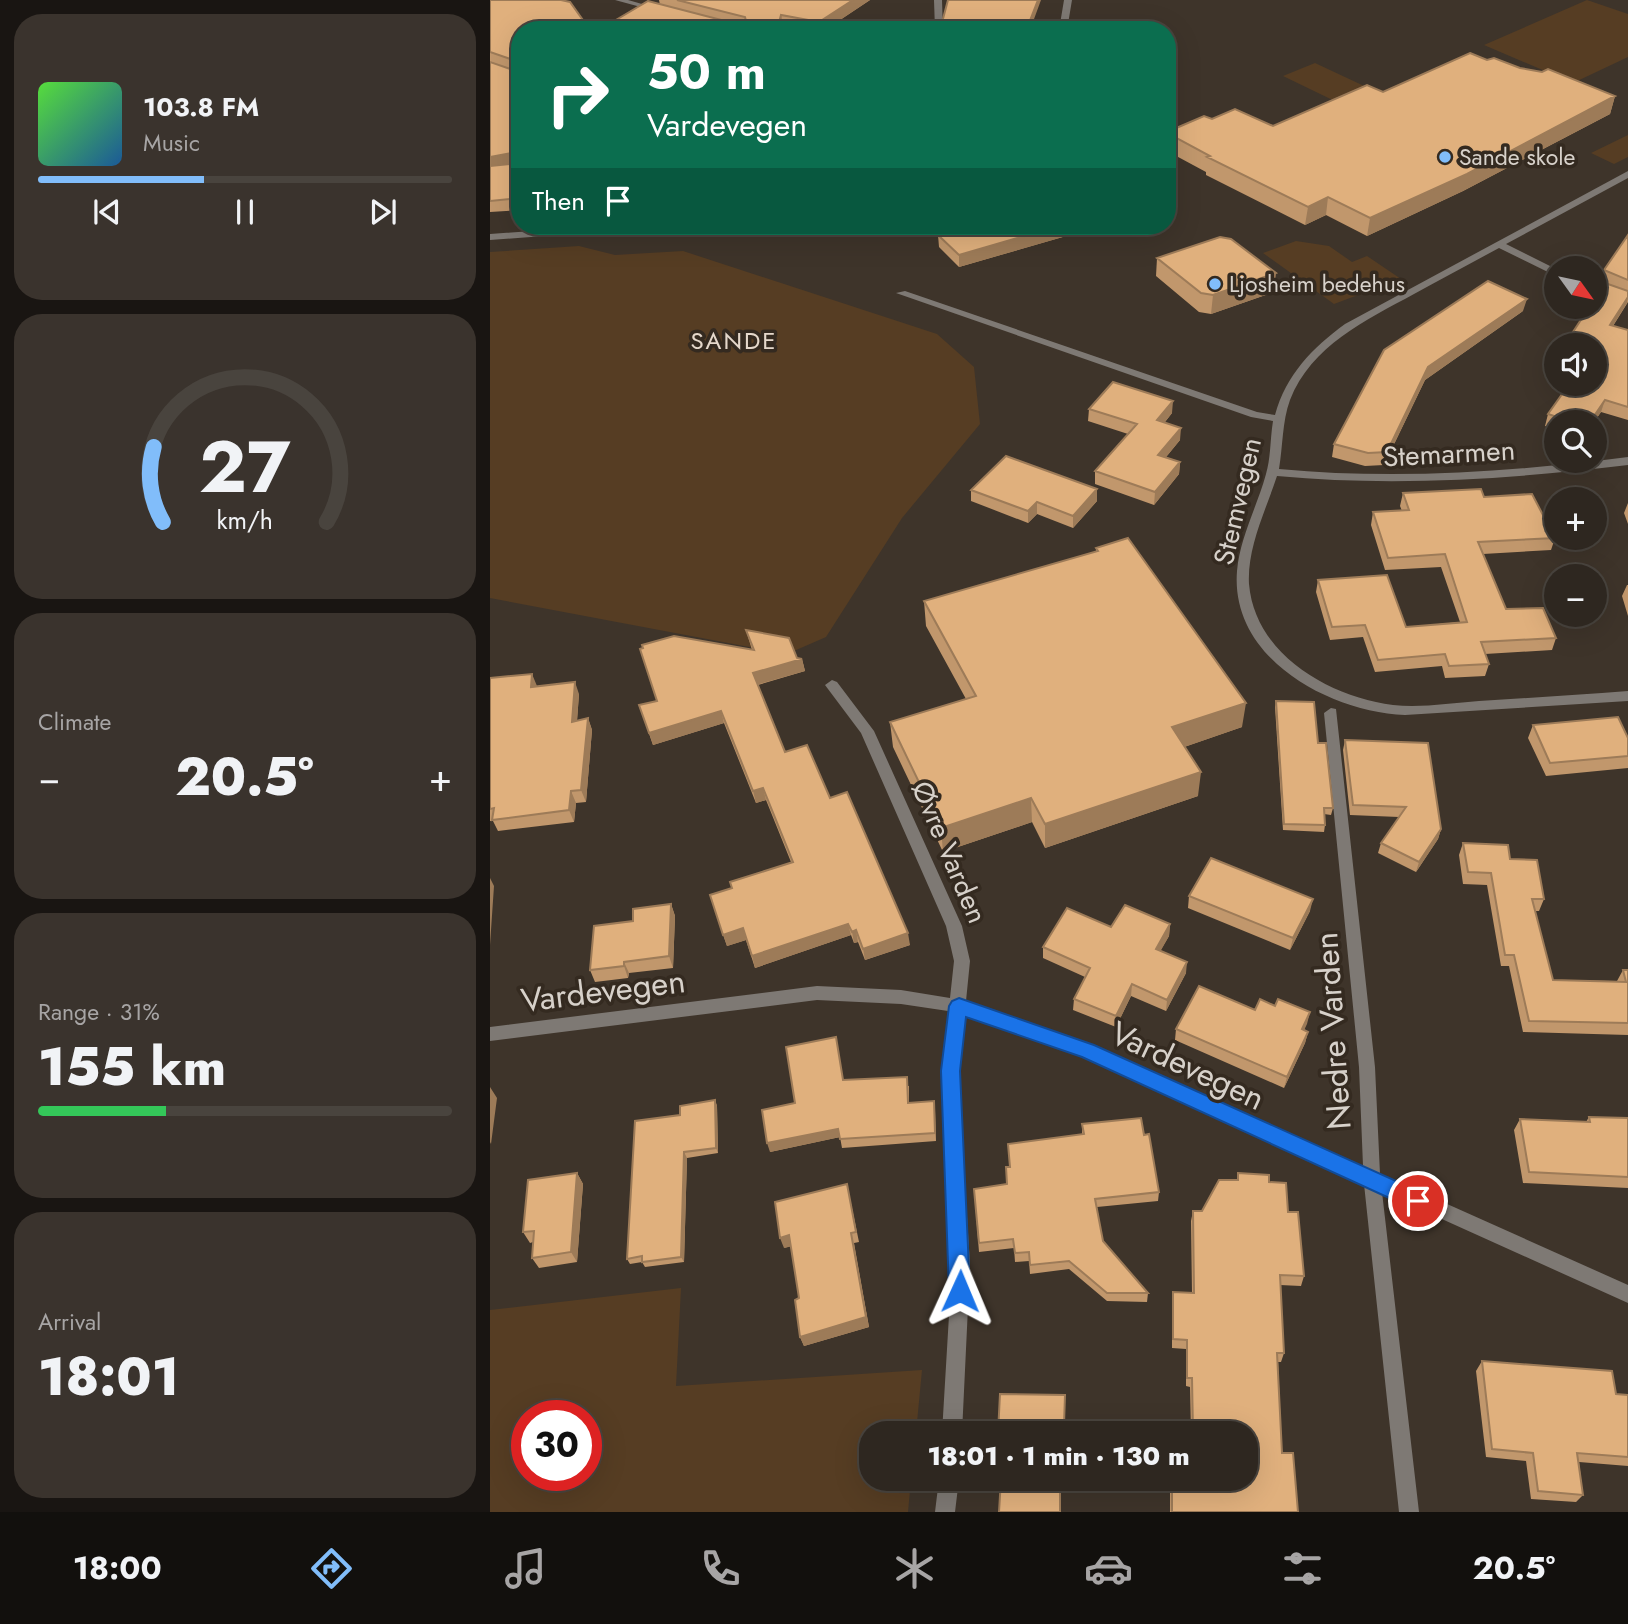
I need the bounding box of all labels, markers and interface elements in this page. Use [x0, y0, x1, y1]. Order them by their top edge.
text: 50 m [647, 37, 766, 107]
icon: right [532, 49, 623, 140]
text: 103.8 FM [143, 88, 259, 126]
text: Vardevegen [647, 102, 807, 148]
text: Music [143, 126, 200, 160]
place label: Sande skole [1459, 140, 1575, 174]
marker: Sande skole [1437, 149, 1453, 165]
text: Then [532, 182, 585, 220]
icon: arrive [599, 182, 637, 220]
icon: previous [88, 193, 126, 231]
icon: pause [226, 193, 264, 231]
icon: next [364, 193, 402, 231]
north arrow [1544, 256, 1606, 318]
map controls [1544, 256, 1607, 627]
place label: Ljosheim bedehus [1229, 267, 1405, 301]
marker: Ljosheim bedehus [1207, 276, 1223, 292]
district label: SANDE [690, 323, 778, 358]
button: sound [1544, 333, 1607, 396]
button: search [1544, 410, 1607, 473]
text: 27 [199, 415, 291, 520]
street label: Stemarmen [1382, 430, 1516, 477]
street label: Stemvegen [1203, 433, 1272, 569]
button: + [1544, 487, 1607, 550]
text: km/h [217, 502, 273, 538]
button: − [1544, 564, 1607, 627]
text: Climate [38, 705, 111, 739]
text: 20.5° [175, 739, 314, 815]
text: − [38, 750, 60, 805]
text: + [429, 750, 452, 805]
street label: Øvre Varden [901, 775, 998, 930]
street label: Nedre Varden [1302, 931, 1363, 1131]
street label: Vardevegen [518, 957, 688, 1024]
text: Range · 31% [38, 995, 160, 1029]
street label: Vardevegen [1103, 1009, 1273, 1122]
text: 155 km [38, 1029, 226, 1105]
pin [1388, 1171, 1448, 1231]
icon: arrive [1399, 1182, 1437, 1220]
position arrow [923, 1254, 997, 1328]
text: Arrival [38, 1305, 101, 1339]
text: 18:01 [38, 1339, 179, 1415]
speed limit sign: 30 [511, 1400, 602, 1491]
text: 18:01 · 1 min · 130 m [927, 1437, 1190, 1475]
icon: directions [307, 1544, 356, 1593]
icon: music [501, 1544, 550, 1593]
icon: phone [696, 1544, 745, 1593]
icon: climate [890, 1544, 939, 1593]
icon: car [1084, 1544, 1133, 1593]
icon: filters [1278, 1544, 1327, 1593]
text: 18:00 [73, 1545, 162, 1591]
text: 20.5° [1473, 1545, 1555, 1591]

